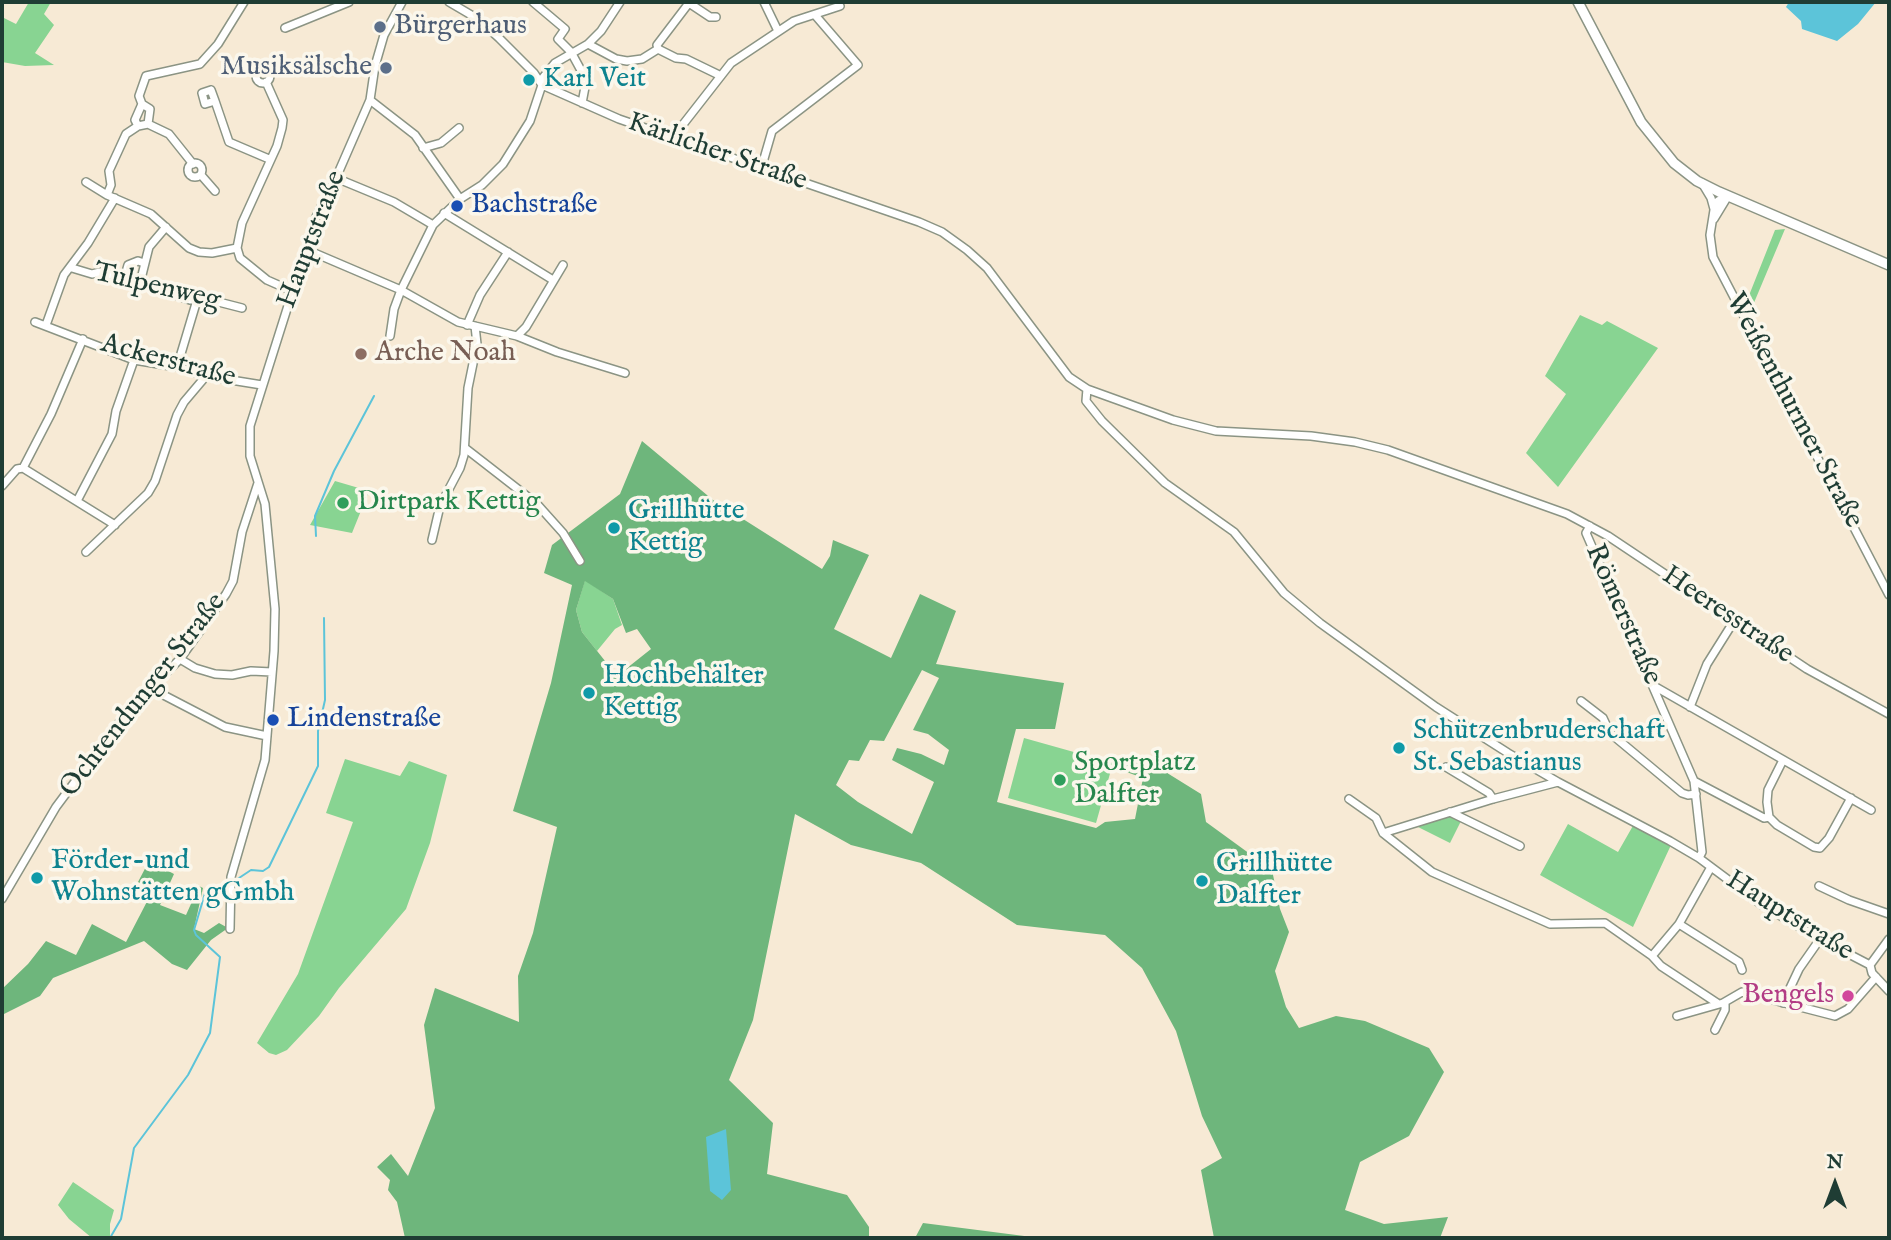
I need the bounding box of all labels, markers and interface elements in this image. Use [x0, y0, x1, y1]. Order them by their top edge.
place label: Bürgerhaus [394, 10, 527, 44]
marker: Bürgerhaus [372, 19, 388, 35]
place label: Musiksälsche [220, 51, 372, 85]
marker: Musiksälsche [378, 60, 394, 76]
place label: Karl Veit [543, 63, 646, 97]
marker: Karl Veit [521, 72, 537, 88]
street label: Kärlicher Straße [623, 107, 811, 199]
street label: Hauptstraße [271, 166, 355, 314]
place label: Bachstraße [471, 189, 598, 223]
marker: Bachstraße [449, 198, 465, 214]
street label: Tulpenweg [90, 257, 224, 319]
street label: Weißenthurmer Straße [1717, 288, 1869, 534]
street label: Ackerstraße [97, 328, 239, 396]
place label: Arche Noah [375, 337, 516, 371]
marker: Arche Noah [353, 346, 369, 362]
place label: Dirtpark Kettig [357, 486, 540, 520]
marker: Dirtpark Kettig [335, 495, 351, 511]
place label: Grillhütte Kettig [628, 495, 745, 561]
marker: Grillhütte Kettig [606, 520, 622, 536]
street label: Römerstraße [1576, 540, 1668, 690]
street label: Heeresstraße [1655, 560, 1799, 672]
street label: Ochtendunger Straße [54, 587, 234, 805]
place label: Hochbehälter Kettig [603, 660, 764, 726]
marker: Hochbehälter Kettig [581, 685, 597, 701]
place label: Lindenstraße [287, 703, 441, 737]
marker: Lindenstraße [265, 712, 281, 728]
place label: Schützenbruderschaft St. Sebastianus [1413, 715, 1665, 781]
marker: Schützenbruderschaft St. Sebastianus [1391, 740, 1407, 756]
place label: Sportplatz Dalfter [1074, 747, 1196, 813]
marker: Sportplatz Dalfter [1052, 772, 1068, 788]
place label: Förder-und Wohnstätten gGmbh [51, 845, 294, 911]
place label: Grillhütte Dalfter [1216, 848, 1333, 914]
street label: Hauptstraße [1719, 864, 1859, 970]
marker: Förder-und Wohnstätten gGmbh [29, 870, 45, 886]
marker: Grillhütte Dalfter [1194, 873, 1210, 889]
place label: Bengels [1742, 979, 1834, 1013]
marker: Bengels [1840, 988, 1856, 1004]
north arrow [1800, 1149, 1870, 1219]
text: N [1827, 1151, 1843, 1175]

